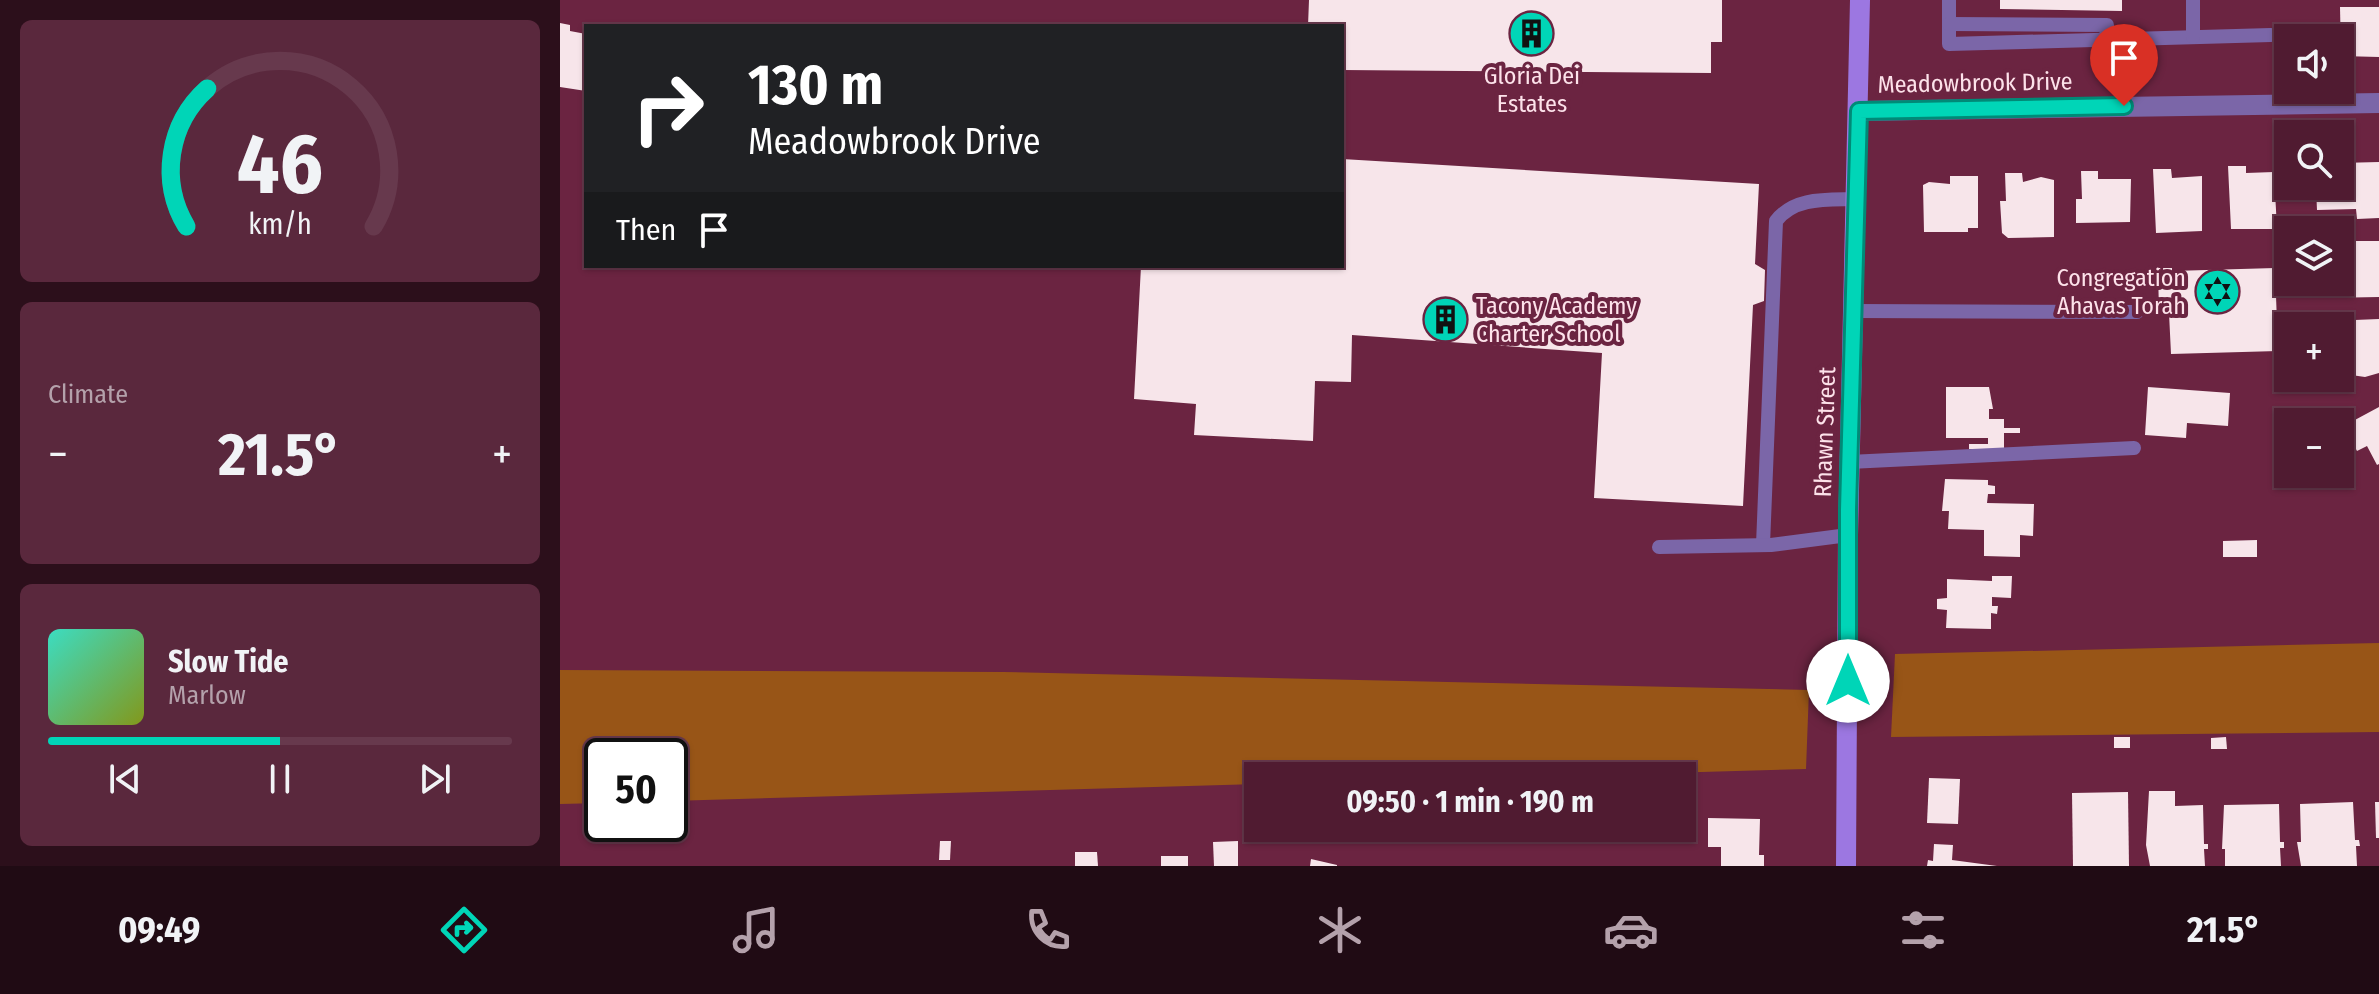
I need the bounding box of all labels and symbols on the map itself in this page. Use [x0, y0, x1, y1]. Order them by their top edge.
building icon: Gloria Dei Estates [1508, 10, 1556, 58]
pin [2090, 24, 2158, 106]
place label: Gloria Dei Estates [1484, 62, 1580, 118]
street label: Meadowbrook Drive [1877, 67, 2073, 99]
place label: Congregation Ahavas Torah [2056, 264, 2186, 320]
synagogue icon: Congregation Ahavas Torah [2193, 268, 2241, 316]
place label: Tacony Academy Charter School [1476, 292, 1637, 348]
building icon: Tacony Academy Charter School [1421, 296, 1469, 344]
street label: Rhawn Street [1809, 366, 1841, 498]
position arrow [1806, 639, 1890, 723]
speed limit sign: 50 [584, 738, 688, 842]

